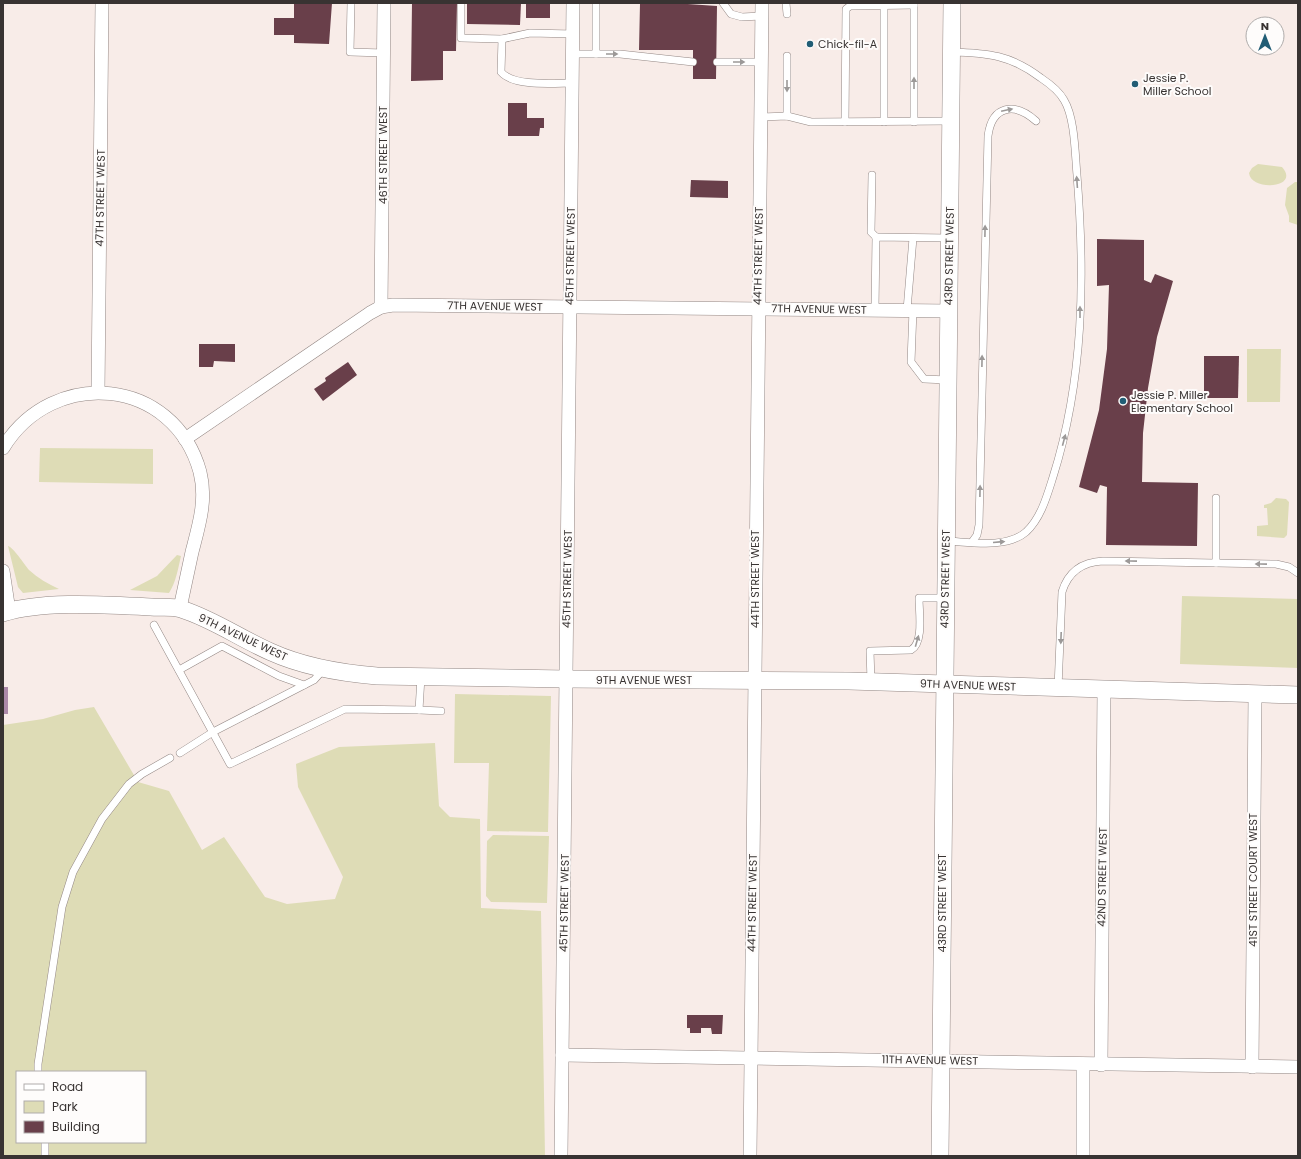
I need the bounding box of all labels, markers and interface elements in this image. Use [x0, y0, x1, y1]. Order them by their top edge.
north arrow [1245, 16, 1285, 56]
text: N [1261, 18, 1269, 34]
place label: Chick-fil-A [818, 36, 878, 52]
marker: Chick-fil-A [805, 39, 815, 49]
one-way arrow [606, 51, 619, 57]
one-way arrow [733, 59, 746, 65]
place label: Jessie P. Miller School [1143, 70, 1211, 99]
one-way arrow [911, 76, 917, 89]
marker: Jessie P. Miller School [1130, 79, 1140, 89]
one-way arrow [784, 80, 790, 93]
street label: 46TH STREET WEST [375, 106, 391, 204]
one-way arrow [1000, 107, 1013, 113]
street label: 47TH STREET WEST [91, 149, 109, 247]
one-way arrow [1074, 176, 1081, 188]
street label: 43RD STREET WEST [940, 206, 958, 306]
street label: 45TH STREET WEST [561, 207, 579, 305]
street label: 44TH STREET WEST [749, 207, 767, 305]
one-way arrow [982, 224, 988, 237]
street label: 7TH AVENUE WEST [447, 297, 543, 315]
street label: 7TH AVENUE WEST [771, 300, 867, 318]
one-way arrow [1077, 305, 1083, 318]
one-way arrow [979, 355, 986, 367]
place label: Jessie P. Miller Elementary School [1131, 387, 1233, 416]
marker: Jessie P. Miller Elementary School [1118, 396, 1128, 406]
one-way arrow [1061, 434, 1067, 446]
one-way arrow [976, 485, 983, 497]
street label: 43RD STREET WEST [936, 529, 954, 629]
street label: 45TH STREET WEST [558, 530, 576, 628]
street label: 44TH STREET WEST [747, 530, 763, 628]
one-way arrow [993, 538, 1005, 545]
one-way arrow [1124, 558, 1137, 564]
one-way arrow [1254, 561, 1267, 567]
street label: 9TH AVENUE WEST [196, 609, 290, 665]
one-way arrow [1058, 632, 1064, 645]
one-way arrow [914, 634, 920, 646]
street label: 9TH AVENUE WEST [596, 672, 692, 688]
street label: 9TH AVENUE WEST [920, 675, 1017, 695]
street label: 41ST STREET COURT WEST [1245, 813, 1261, 947]
street label: 42ND STREET WEST [1093, 827, 1111, 927]
street label: 45TH STREET WEST [555, 854, 573, 952]
street label: 44TH STREET WEST [743, 854, 761, 952]
street label: 43RD STREET WEST [934, 854, 950, 952]
street label: 11TH AVENUE WEST [882, 1051, 978, 1069]
legend [16, 1071, 146, 1143]
text: Road [52, 1078, 83, 1095]
text: Park [52, 1098, 79, 1115]
text: Building [52, 1118, 100, 1135]

